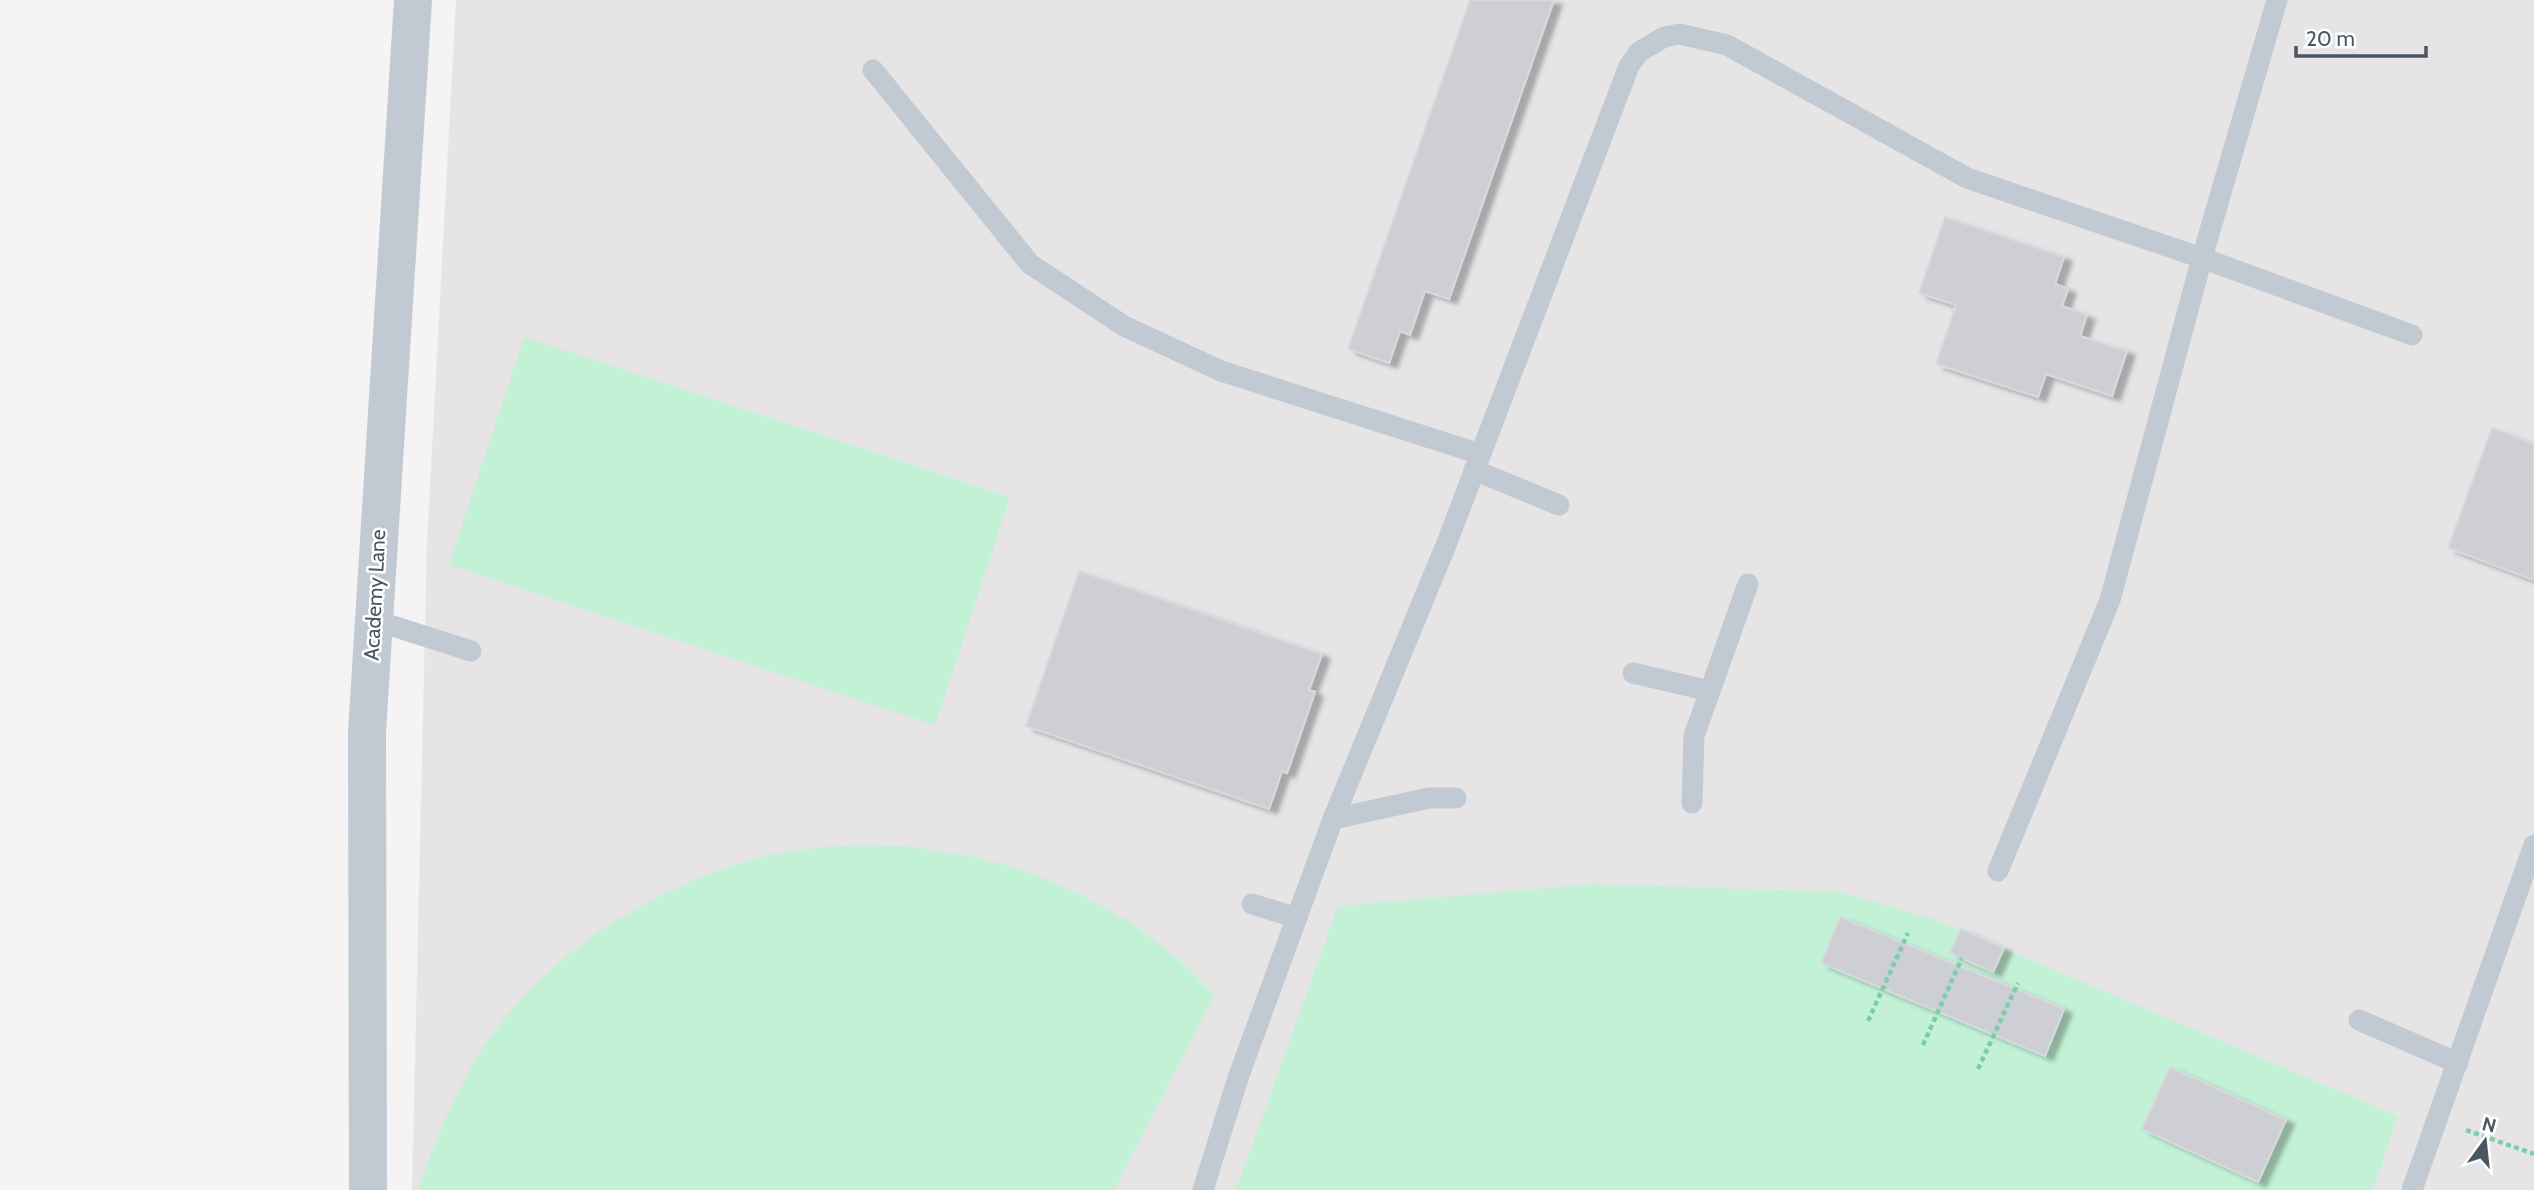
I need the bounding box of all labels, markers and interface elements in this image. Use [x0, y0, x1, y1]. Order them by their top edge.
scale bar [2296, 14, 2426, 58]
text: 20 m [2306, 26, 2355, 51]
street label: Academy Lane [359, 529, 390, 661]
north arrow [2450, 1106, 2520, 1176]
text: N [2480, 1112, 2499, 1138]

